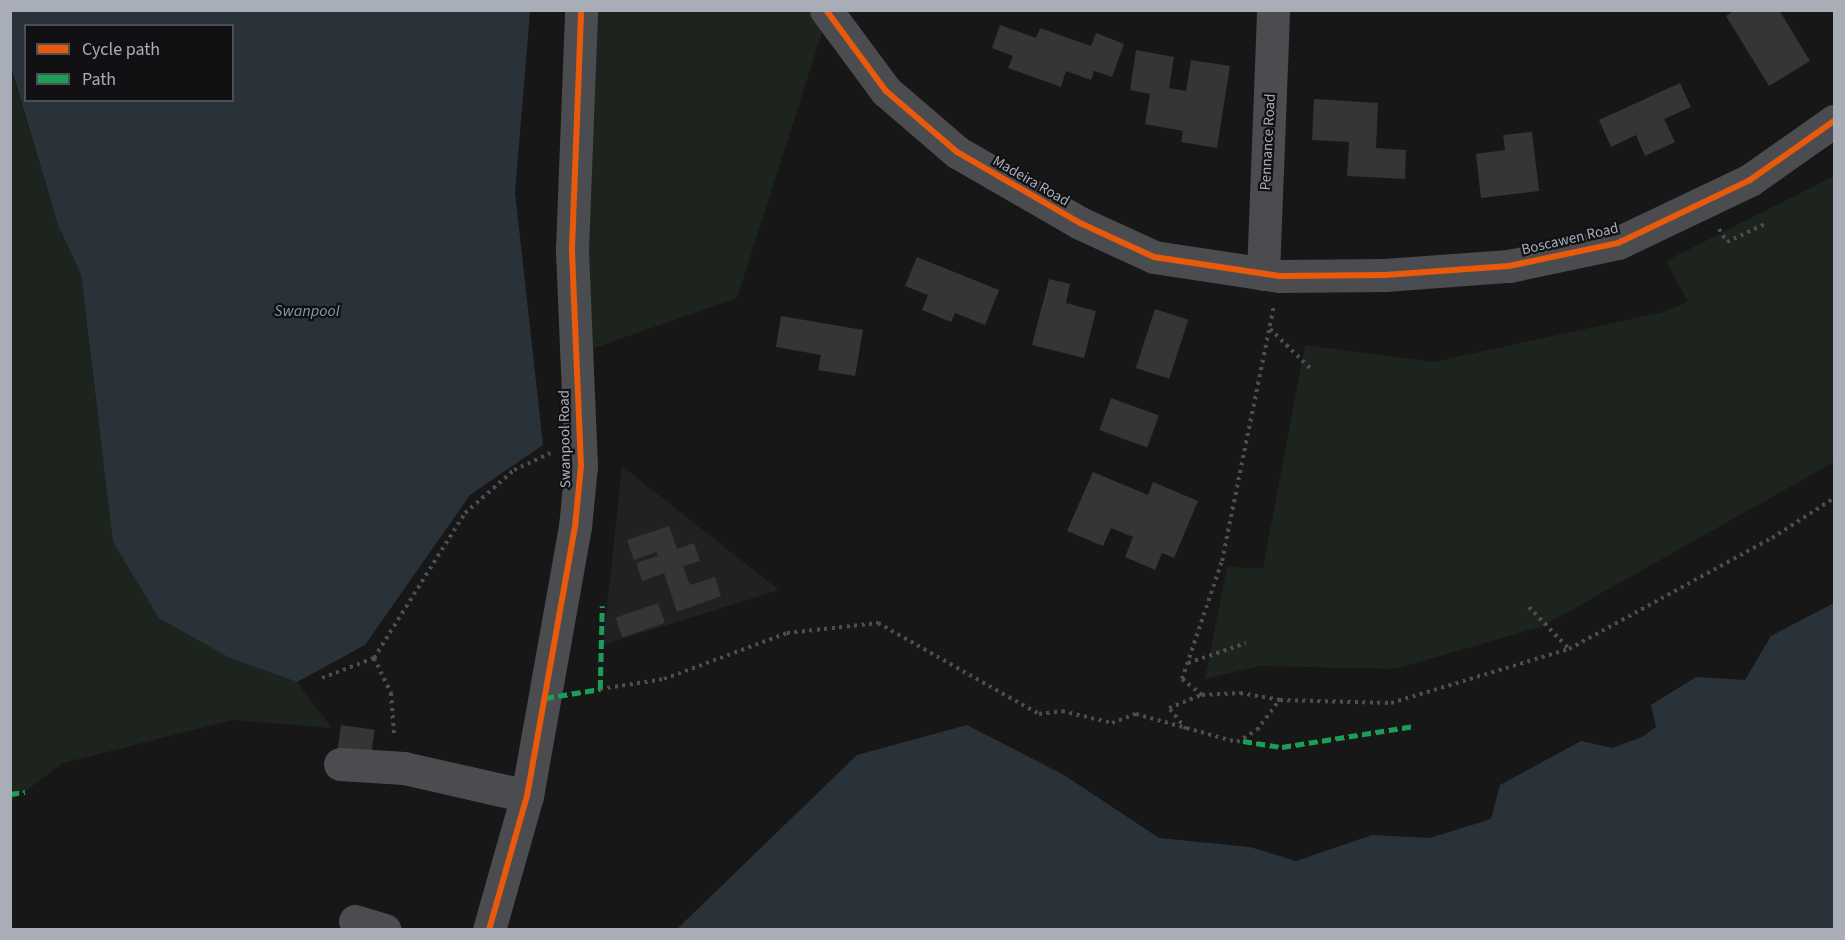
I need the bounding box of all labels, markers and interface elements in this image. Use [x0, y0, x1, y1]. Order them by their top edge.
legend [24, 24, 234, 102]
text: Cycle path [82, 37, 160, 62]
text: Path [82, 67, 116, 92]
street label: Pennance Road [1256, 93, 1280, 191]
street label: Madeira Road [989, 152, 1073, 210]
street label: Boscawen Road [1520, 219, 1620, 259]
water label: Swanpool [274, 301, 340, 321]
street label: Swanpool Road [555, 390, 575, 488]

